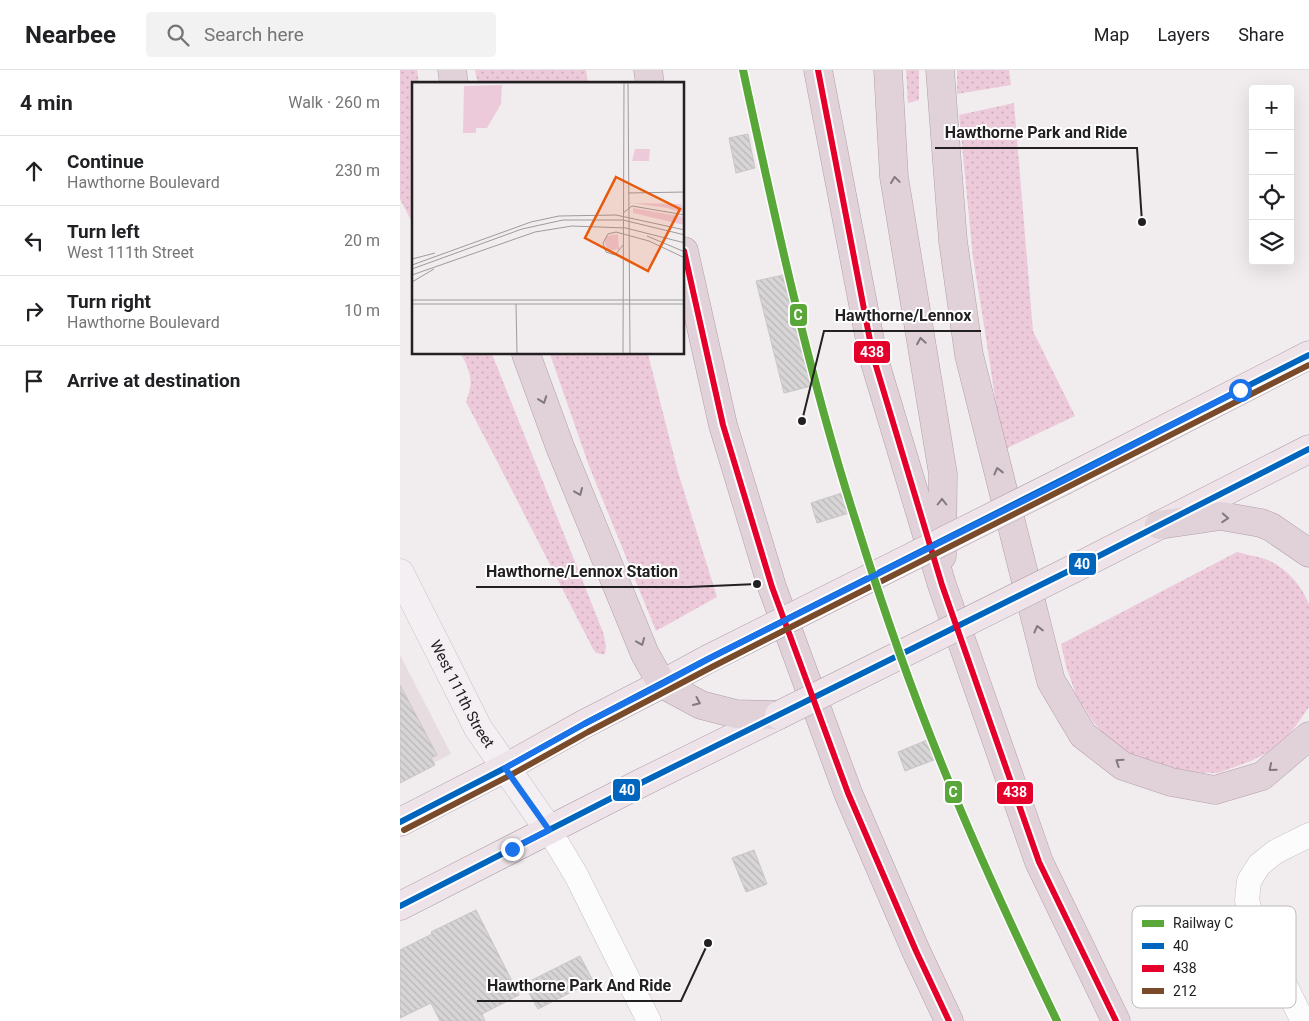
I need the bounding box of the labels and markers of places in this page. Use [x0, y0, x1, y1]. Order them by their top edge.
callout: Hawthorne Park and Ride [935, 117, 1137, 148]
callout: Hawthorne/Lennox [824, 300, 981, 331]
callout: Hawthorne/Lennox Station [476, 556, 689, 587]
callout: Hawthorne Park And Ride [477, 970, 681, 1001]

